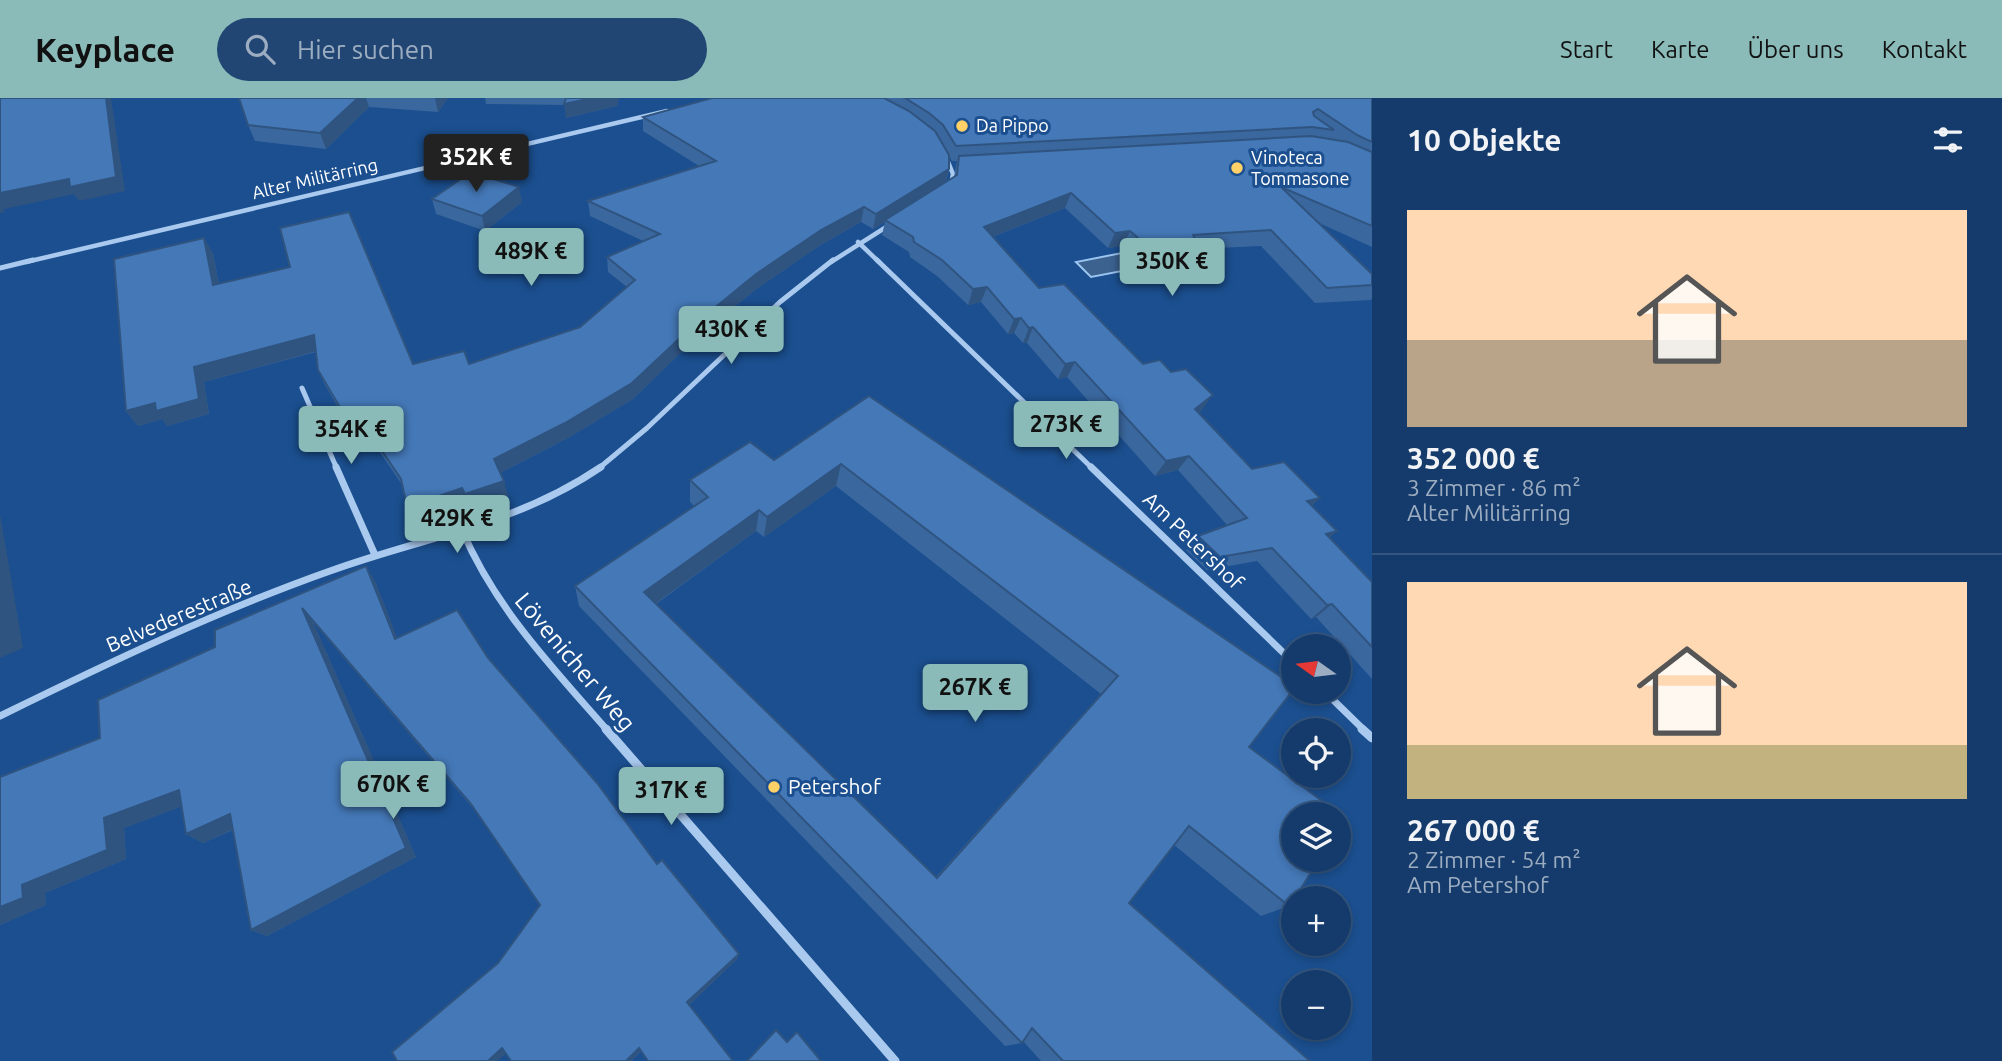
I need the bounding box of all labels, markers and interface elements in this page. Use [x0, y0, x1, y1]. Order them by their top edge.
search box [217, 18, 707, 81]
icon: search [241, 30, 279, 68]
text: Keyplace [35, 31, 175, 68]
text: Hier suchen [297, 35, 434, 64]
text: Start [1560, 36, 1613, 63]
text: Karte [1651, 36, 1710, 63]
text: Über uns [1748, 36, 1844, 63]
text: Kontakt [1882, 36, 1967, 63]
place label: Da Pippo [976, 115, 1049, 135]
marker: Da Pippo [954, 118, 970, 134]
icon: filters [1929, 121, 1967, 159]
text: 10 Objekte [1407, 123, 1562, 157]
pin: 352K € [419, 134, 533, 194]
text: 352K € [440, 144, 512, 169]
place label: Vinoteca Tommasone [1251, 147, 1350, 188]
street label: Alter Militärring [250, 154, 380, 202]
marker: Vinoteca Tommasone [1229, 160, 1245, 176]
pin: 489K € [474, 228, 588, 288]
text: 489K € [495, 238, 567, 263]
pin: 350K € [1115, 238, 1229, 298]
text: 350K € [1136, 248, 1208, 273]
icon: home [1624, 256, 1750, 382]
pin: 430K € [674, 306, 788, 366]
text: 430K € [695, 316, 767, 341]
pin: 273K € [1009, 402, 1123, 461]
pin: 354K € [294, 406, 408, 466]
text: 273K € [1030, 411, 1102, 436]
text: 354K € [315, 416, 387, 441]
text: 352 000 € [1407, 441, 1540, 475]
text: 3 Zimmer · 86 m² [1407, 475, 1581, 500]
street label: Am Petershof [1139, 487, 1249, 595]
pin: 429K € [400, 496, 514, 555]
text: Alter Militärring [1407, 500, 1571, 525]
text: 429K € [421, 505, 493, 530]
street label: Belvederestraße [102, 574, 255, 657]
street label: Lövenicher Weg [510, 587, 641, 736]
icon: home [1624, 628, 1750, 754]
north arrow [1281, 634, 1351, 704]
map controls [1281, 634, 1351, 1040]
pin: 267K € [918, 664, 1032, 724]
text: 267K € [939, 674, 1011, 699]
button: locate [1281, 718, 1351, 788]
pin: 670K € [336, 762, 450, 821]
pin: 317K € [614, 768, 728, 827]
text: 670K € [357, 771, 429, 796]
place label: Petershof [788, 774, 882, 798]
text: 317K € [635, 777, 707, 802]
marker: Petershof [766, 779, 782, 795]
button: layers [1281, 802, 1351, 872]
text: 267 000 € [1407, 813, 1540, 847]
text: 2 Zimmer · 54 m² [1407, 847, 1581, 872]
text: Am Petershof [1407, 872, 1549, 897]
button: + [1281, 886, 1351, 956]
button: − [1281, 970, 1351, 1040]

